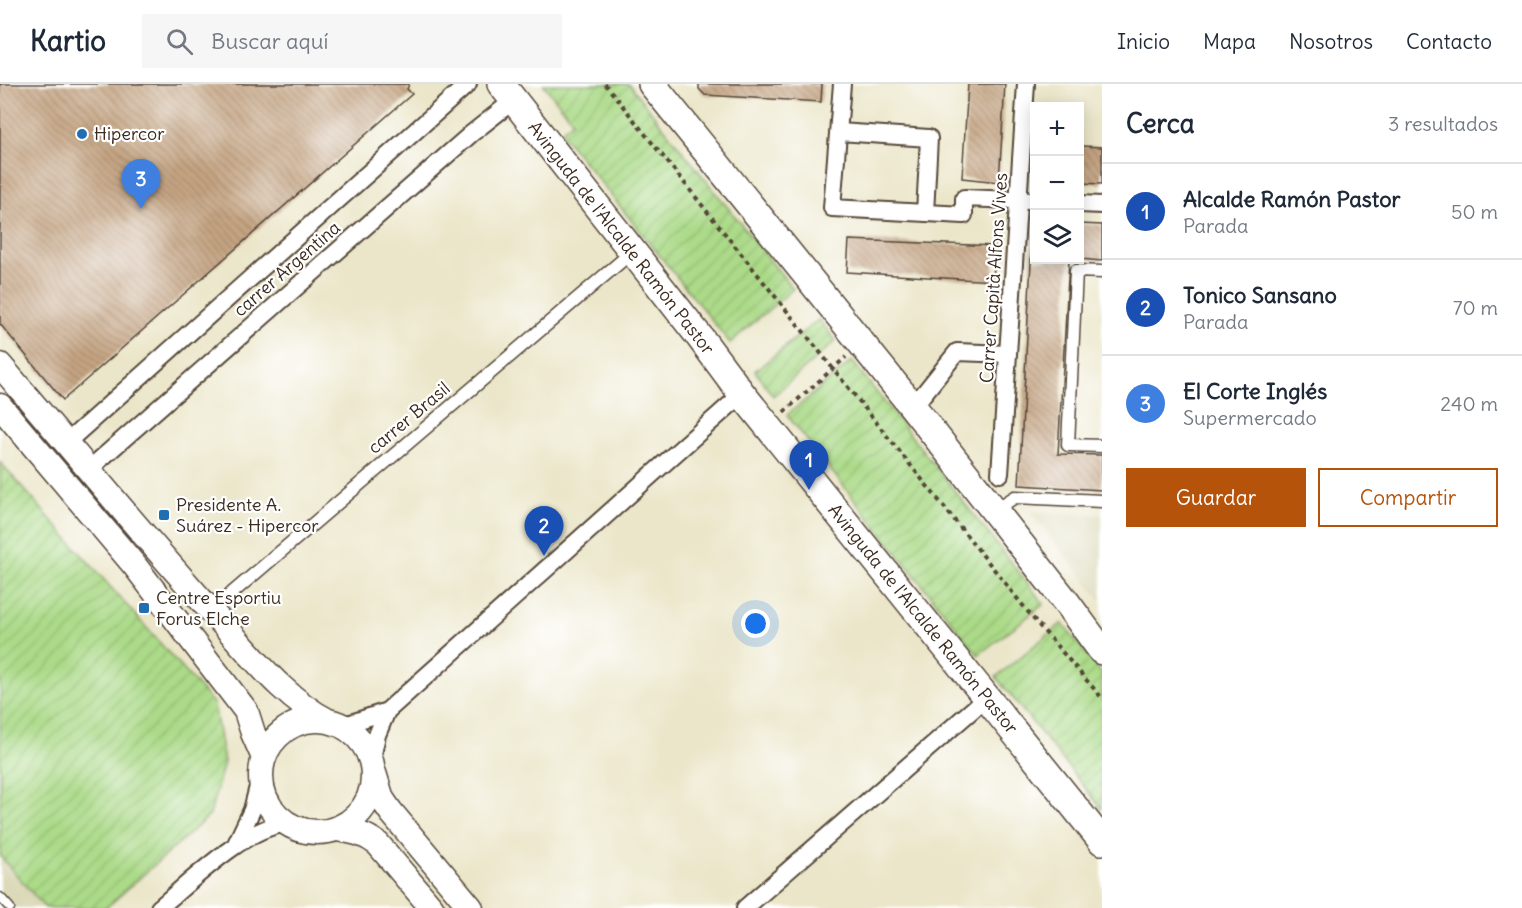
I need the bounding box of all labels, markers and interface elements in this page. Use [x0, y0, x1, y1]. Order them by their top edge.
search box [142, 14, 562, 68]
text: Kartio [30, 23, 106, 59]
icon: search [163, 25, 196, 58]
text: Buscar aquí [211, 27, 328, 55]
text: Inicio [1117, 28, 1170, 55]
text: Mapa [1203, 28, 1256, 55]
text: Nosotros [1289, 28, 1373, 55]
text: Contacto [1406, 28, 1492, 55]
map controls [1030, 102, 1084, 264]
button: + [1030, 102, 1084, 156]
text: Cerca [1126, 107, 1195, 140]
text: 3 resultados [1388, 111, 1498, 136]
street label: Avinguda de l'Alcalde Ramón Pastor [523, 117, 720, 359]
place label: Hipercor [94, 122, 165, 145]
marker: Hipercor [75, 127, 89, 141]
button: − [1030, 156, 1084, 210]
pin: 3 [122, 160, 160, 209]
street label: Carrer Capità Alfons Vives [975, 172, 1012, 384]
text: Alcalde Ramón Pastor [1183, 185, 1401, 213]
text: 1 [1142, 199, 1149, 224]
text: 50 m [1451, 199, 1498, 224]
button: layers [1030, 210, 1084, 264]
text: Parada [1183, 213, 1248, 238]
street label: carrer Argentina [228, 216, 345, 321]
text: Tonico Sansano [1183, 281, 1337, 309]
text: 2 [1140, 295, 1151, 320]
text: 70 m [1453, 295, 1498, 320]
text: Parada [1183, 309, 1248, 334]
street label: carrer Brasil [363, 377, 454, 459]
text: El Corte Inglés [1183, 377, 1327, 405]
text: 3 [1140, 391, 1151, 416]
text: 240 m [1440, 391, 1498, 416]
text: Supermercado [1183, 405, 1317, 430]
pin: 1 [790, 440, 828, 490]
button: Guardar [1126, 468, 1306, 527]
button: Compartir [1318, 468, 1498, 527]
place label: Presidente A. Suárez - Hipercor [176, 493, 319, 537]
street label: Avinguda de l'Alcalde Ramón Pastor [823, 499, 1024, 739]
pin: 2 [524, 506, 564, 556]
marker: Presidente A. Suárez - Hipercor [157, 508, 171, 522]
place label: Centre Esportiu Forus Elche [156, 586, 281, 630]
marker: Centre Esportiu Forus Elche [137, 601, 151, 615]
your location [741, 609, 770, 638]

